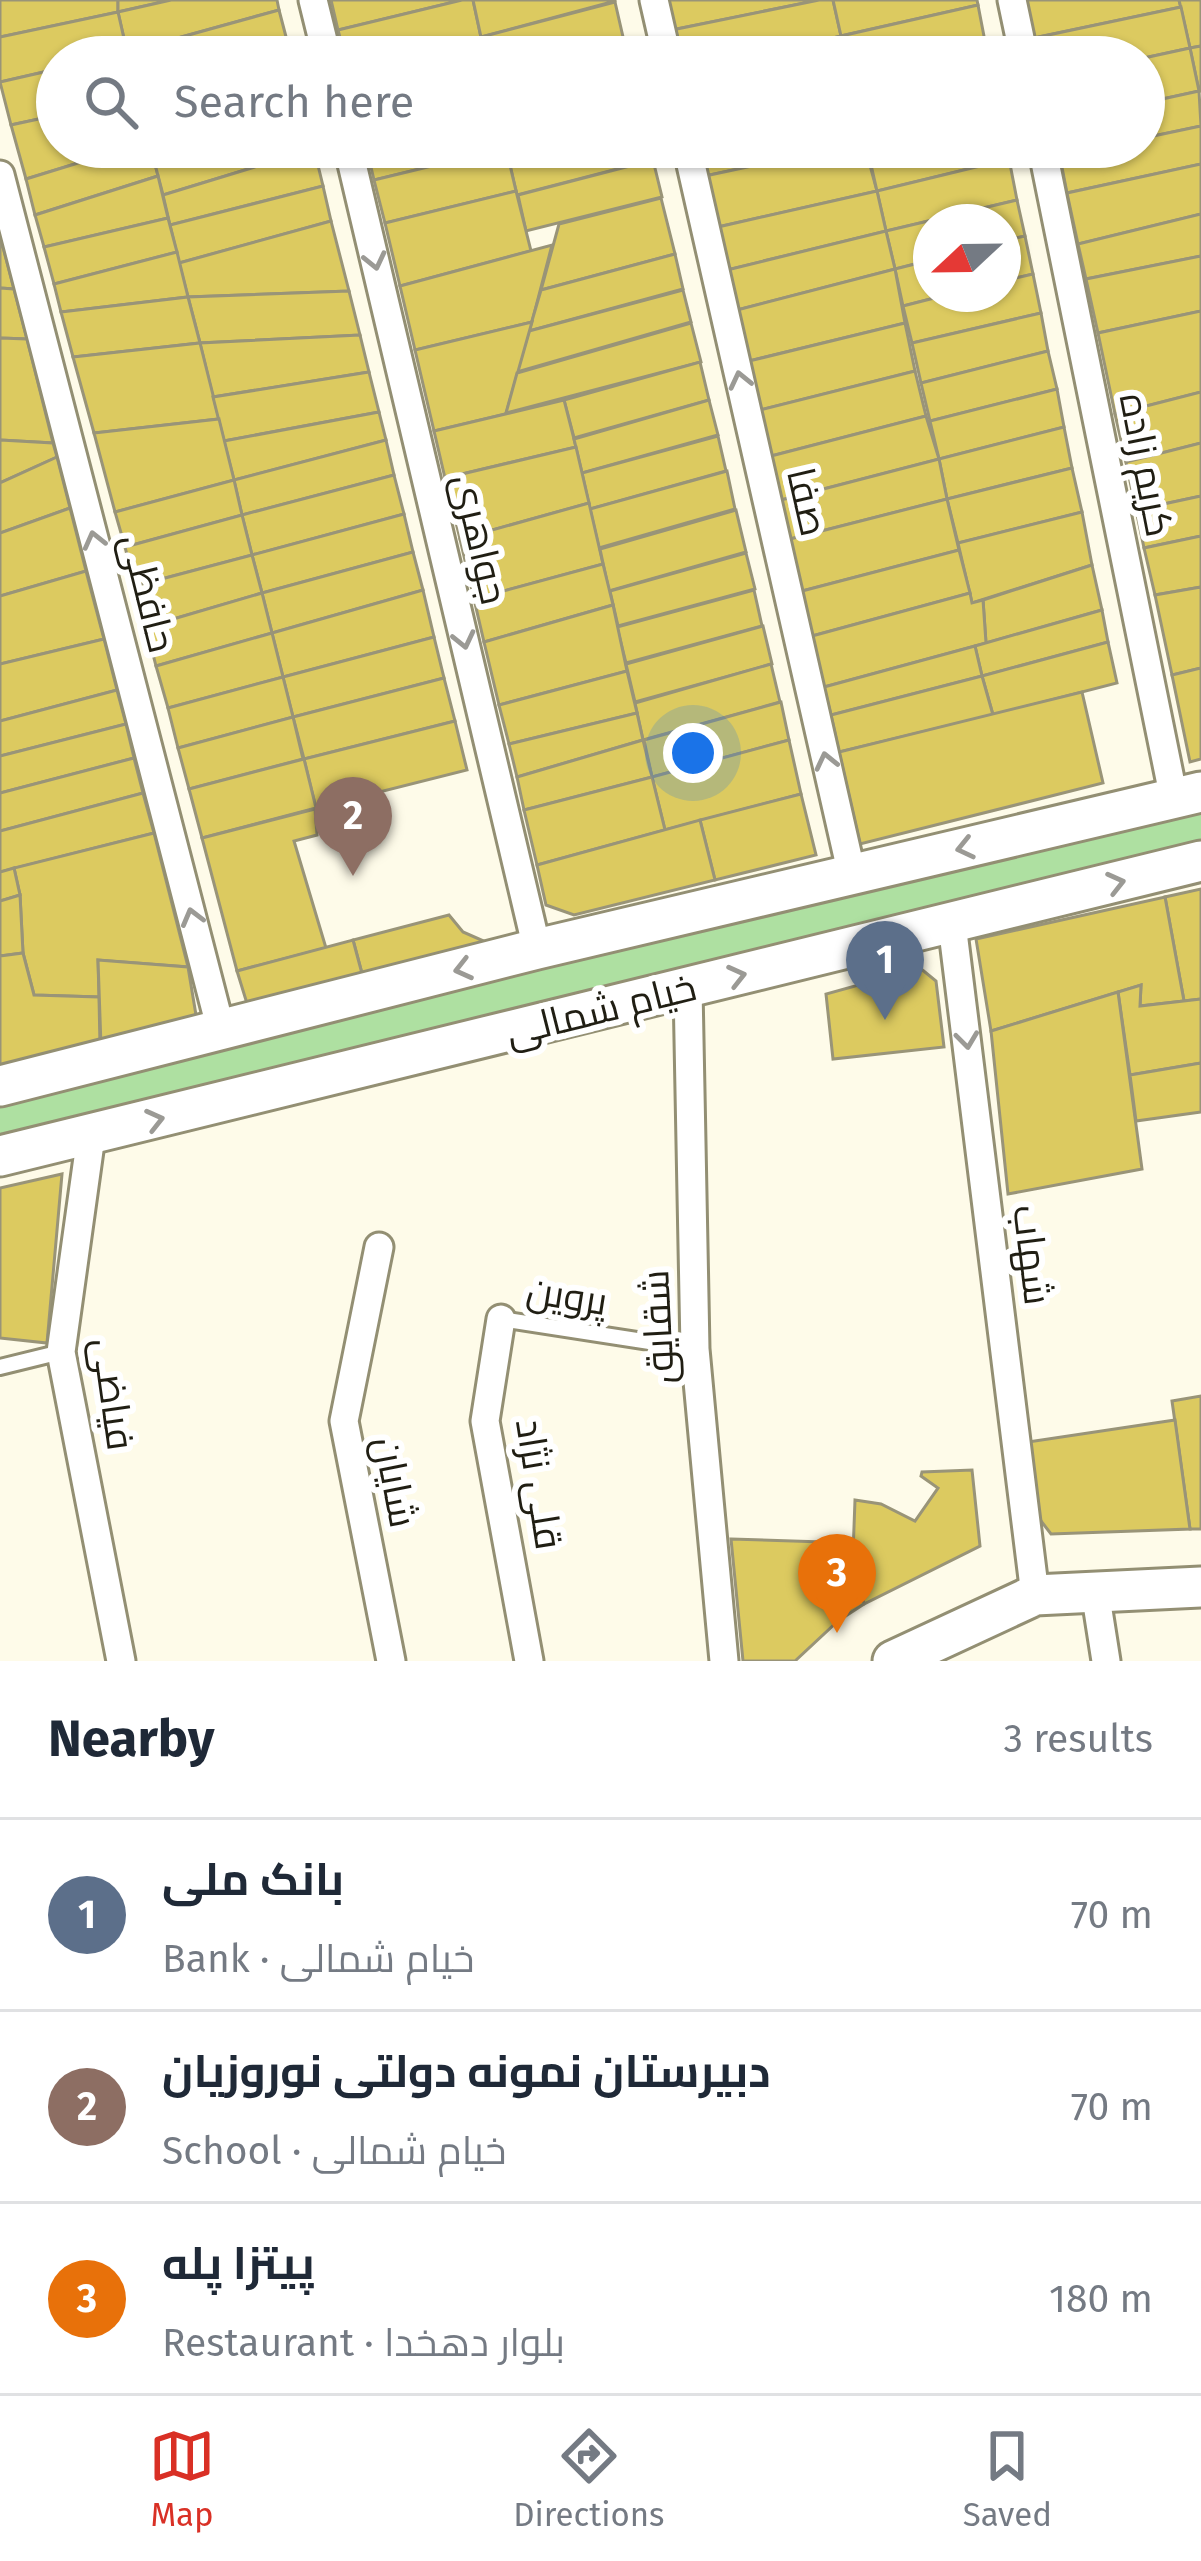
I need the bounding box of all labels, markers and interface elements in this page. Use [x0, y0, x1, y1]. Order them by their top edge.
search box [36, 36, 1165, 168]
icon: search [78, 69, 144, 135]
text: Search here [174, 75, 414, 129]
north arrow [913, 204, 1021, 312]
one-way arrow [361, 250, 386, 270]
one-way arrow [728, 371, 753, 391]
street label: کریم زاده [1107, 389, 1182, 541]
street label: صفا [777, 463, 837, 541]
street label: جواهری [443, 469, 517, 609]
street label: حافظی [111, 529, 185, 657]
one-way arrow [83, 530, 108, 550]
one-way arrow [450, 630, 475, 650]
your location [663, 723, 723, 783]
one-way arrow [814, 751, 839, 771]
pin: 2 [314, 777, 392, 876]
one-way arrow [955, 835, 975, 860]
one-way arrow [1105, 872, 1126, 897]
one-way arrow [181, 907, 206, 928]
pin: 1 [846, 921, 924, 1020]
one-way arrow [453, 954, 473, 979]
street label: خیام شمالی [501, 964, 702, 1059]
one-way arrow [727, 965, 747, 990]
one-way arrow [953, 1030, 979, 1050]
one-way arrow [144, 1109, 164, 1134]
street label: شهاب [1003, 1202, 1061, 1308]
street label: پروین [523, 1267, 611, 1327]
street label: شقایق [632, 1269, 684, 1385]
street label: فیاضی [82, 1335, 144, 1453]
street label: قلی نژاد [506, 1415, 572, 1553]
street label: شایان [364, 1433, 426, 1531]
pin: 3 [798, 1534, 876, 1633]
text: Nearby [48, 1708, 214, 1770]
text: 3 results [1003, 1716, 1153, 1762]
text: بانک ملی [162, 1853, 344, 1907]
text: 1 [78, 1892, 96, 1938]
text: 70 m [1071, 1892, 1153, 1938]
text: Bank · خیام شمالی [162, 1936, 474, 1982]
text: دبیرستان نمونه دولتی نوروزیان [162, 2045, 771, 2099]
text: 2 [77, 2084, 97, 2130]
text: 70 m [1071, 2084, 1153, 2130]
text: School · خیام شمالی [162, 2128, 506, 2174]
text: پیتزا پله [162, 2237, 315, 2291]
text: 3 [77, 2276, 97, 2322]
text: 180 m [1049, 2276, 1153, 2322]
text: Restaurant · بلوار دهخدا [162, 2320, 565, 2366]
tab: Map [149, 2423, 215, 2535]
tab: Directions [513, 2423, 665, 2535]
tab: Saved [963, 2423, 1052, 2535]

